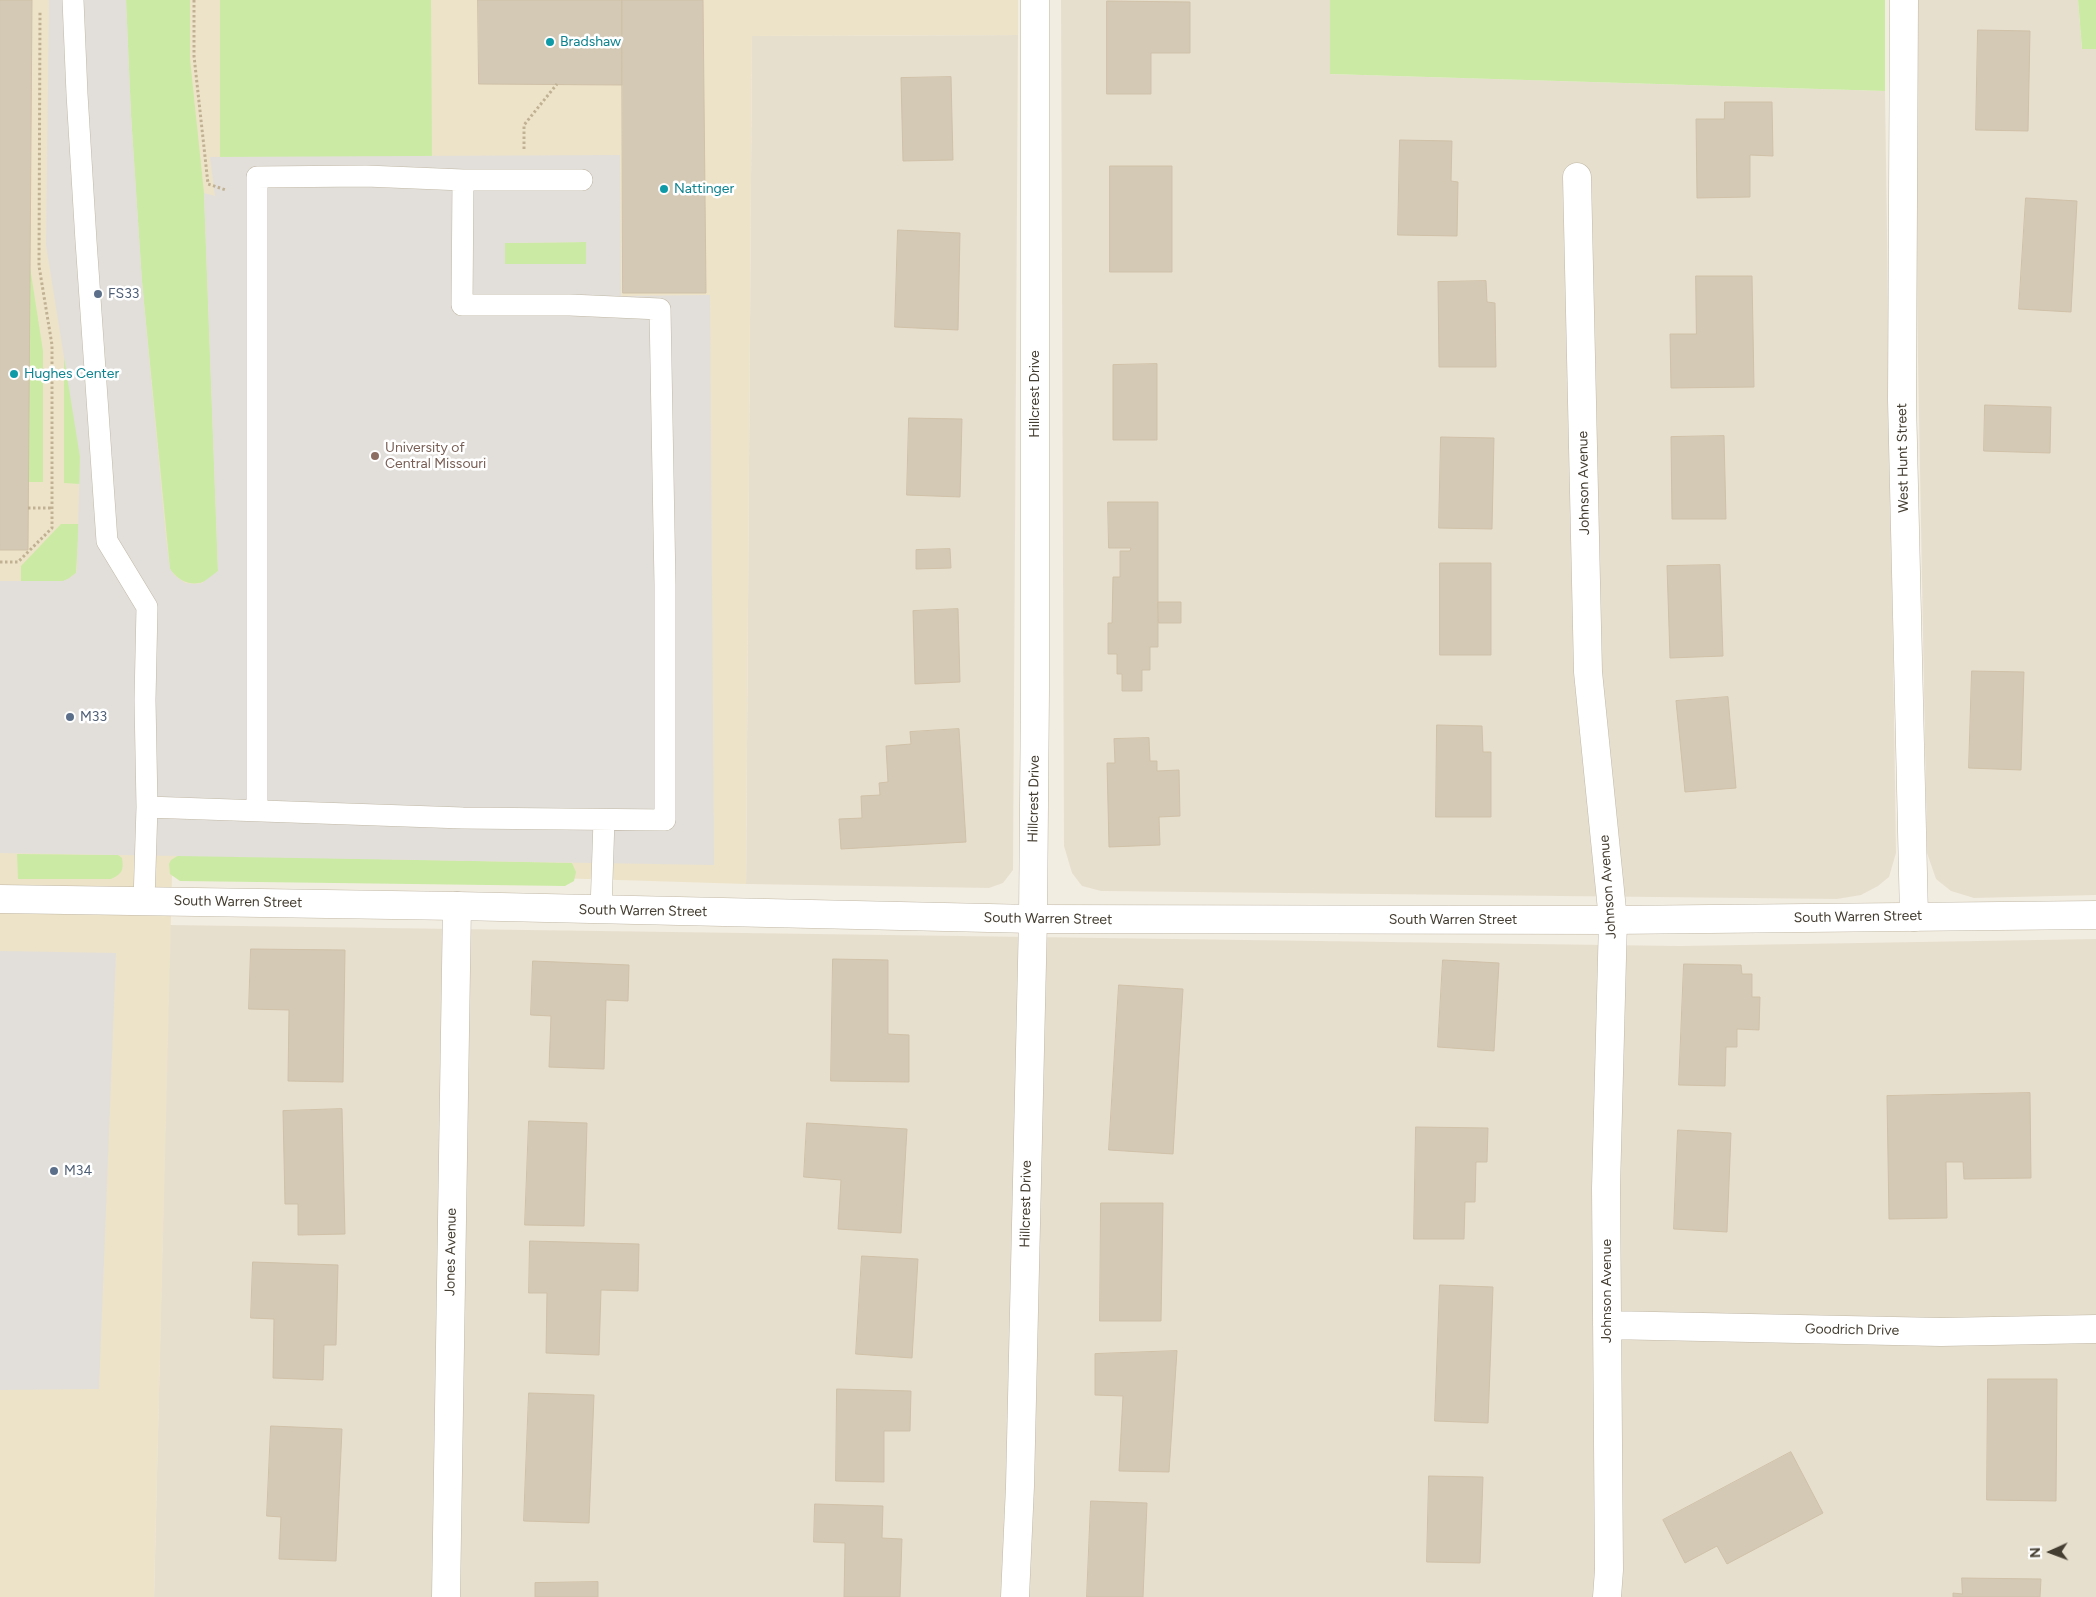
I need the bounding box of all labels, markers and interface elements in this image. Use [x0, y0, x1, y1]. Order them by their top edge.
place label: Bradshaw [560, 34, 621, 50]
marker: Bradshaw [544, 36, 556, 48]
place label: Nattinger [674, 181, 734, 197]
marker: Nattinger [658, 183, 670, 195]
place label: FS33 [108, 286, 139, 302]
marker: FS33 [92, 288, 104, 300]
street label: Hillcrest Drive [1027, 350, 1043, 438]
place label: Hughes Center [24, 366, 119, 382]
marker: Hughes Center [8, 368, 20, 380]
street label: West Hunt Street [1894, 403, 1912, 513]
street label: Johnson Avenue [1575, 431, 1593, 535]
place label: University of Central Missouri [385, 440, 486, 472]
marker: University of Central Missouri [369, 450, 381, 462]
place label: M33 [80, 709, 107, 725]
marker: M33 [64, 711, 76, 723]
street label: Hillcrest Drive [1025, 755, 1043, 843]
street label: Johnson Avenue [1596, 834, 1620, 940]
street label: South Warren Street [174, 892, 302, 912]
street label: South Warren Street [579, 901, 707, 921]
street label: South Warren Street [1794, 907, 1922, 927]
street label: South Warren Street [984, 909, 1112, 929]
street label: South Warren Street [1389, 912, 1517, 928]
street label: Hillcrest Drive [1017, 1160, 1035, 1248]
place label: M34 [64, 1163, 92, 1179]
marker: M34 [48, 1165, 60, 1177]
street label: Jones Avenue [442, 1208, 460, 1296]
street label: Johnson Avenue [1599, 1239, 1615, 1343]
street label: Goodrich Drive [1805, 1321, 1899, 1339]
north arrow [2026, 1527, 2076, 1577]
text: N [2027, 1547, 2044, 1558]

